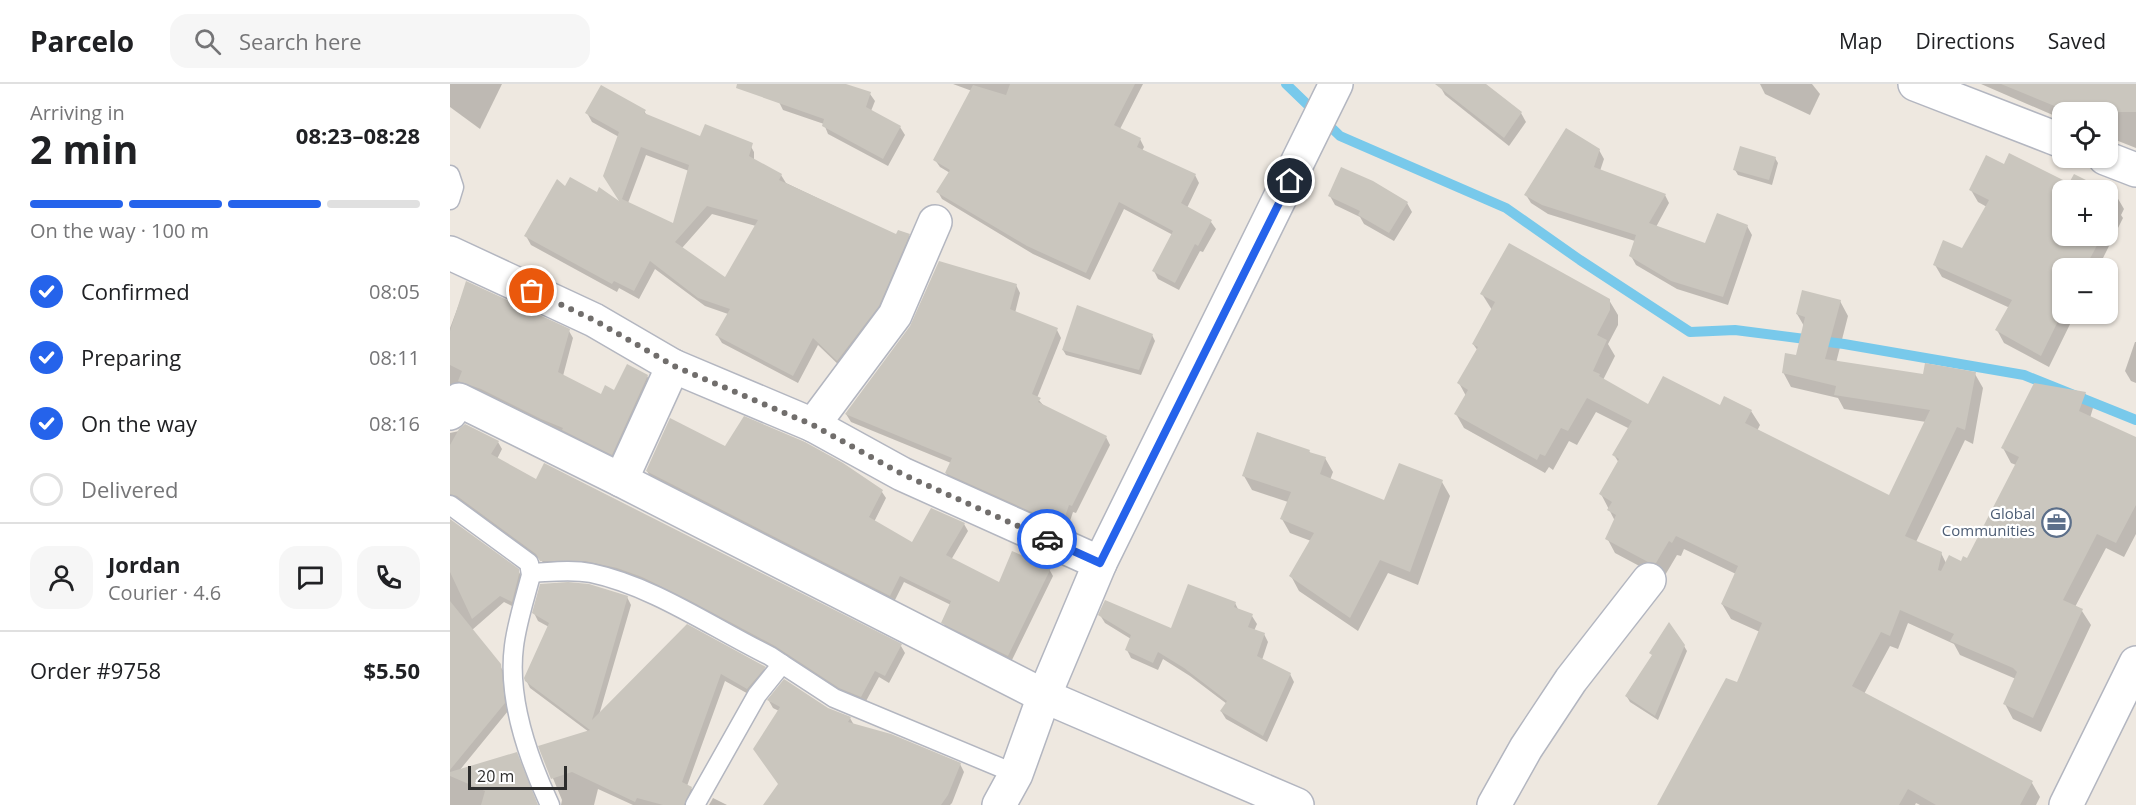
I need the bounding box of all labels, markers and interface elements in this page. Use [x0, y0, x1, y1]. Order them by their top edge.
search box [170, 14, 590, 68]
text: Parcelo [30, 22, 134, 60]
icon: search [191, 25, 224, 58]
text: Search here [239, 26, 362, 56]
text: Map [1839, 27, 1882, 55]
text: Directions [1915, 27, 2015, 55]
text: Saved [2048, 27, 2106, 55]
text: Arriving in [30, 99, 125, 126]
map controls [2052, 102, 2118, 324]
button: locate [2052, 102, 2118, 168]
text: 08:23–08:28 [296, 120, 420, 150]
text: 2 min [30, 122, 138, 175]
pin [1264, 155, 1315, 206]
icon: home [1273, 164, 1306, 197]
button: + [2052, 180, 2118, 246]
text: On the way · 100 m [30, 217, 209, 244]
button: − [2052, 258, 2118, 324]
pin [506, 265, 557, 316]
icon: bag [515, 274, 548, 307]
icon: check [30, 275, 63, 308]
text: Confirmed [81, 276, 190, 306]
text: 08:05 [369, 278, 420, 305]
icon: check [30, 341, 63, 374]
text: Preparing [81, 342, 181, 372]
text: 08:11 [369, 344, 420, 371]
icon: check [30, 407, 63, 440]
text: On the way [81, 408, 197, 438]
text: 08:16 [369, 410, 420, 437]
text: Delivered [81, 474, 179, 504]
place label: Global Communities [1942, 503, 2035, 540]
office icon: Global Communities [2040, 507, 2072, 539]
courier [1017, 509, 1077, 569]
icon: car [1031, 523, 1064, 556]
button: person [30, 546, 93, 609]
button: chat [279, 546, 342, 609]
button: phone [357, 546, 420, 609]
text: Jordan [108, 549, 181, 579]
text: Courier · 4.6 [108, 579, 221, 606]
text: Order #9758 [30, 655, 161, 685]
text: $5.50 [363, 655, 420, 685]
scale bar [468, 763, 567, 790]
text: 20 m [477, 765, 514, 787]

